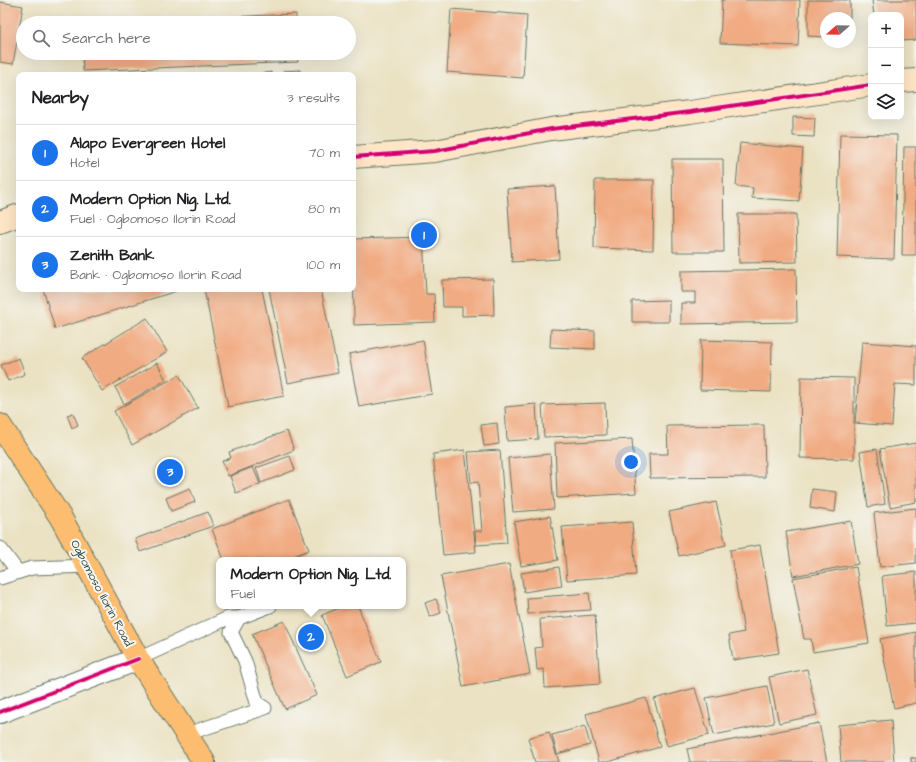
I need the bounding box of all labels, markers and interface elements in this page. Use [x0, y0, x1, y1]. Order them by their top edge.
north arrow [820, 12, 856, 48]
map controls [868, 12, 904, 120]
button: + [868, 12, 904, 48]
search box [16, 16, 356, 60]
icon: search [30, 27, 52, 49]
text: Search here [62, 28, 151, 49]
button: − [868, 48, 904, 84]
button: layers [868, 84, 904, 120]
text: Nearby [32, 86, 89, 110]
text: 3 results [287, 89, 340, 107]
text: Alapo Evergreen Hotel [70, 133, 225, 154]
text: 1 [44, 144, 46, 162]
text: 70 m [308, 144, 340, 162]
text: Hotel [70, 154, 100, 172]
text: Modern Option Nig. Ltd. [70, 189, 231, 210]
text: 2 [41, 200, 49, 218]
text: 80 m [308, 200, 340, 218]
text: Fuel · Ogbomoso Ilorin Road [70, 210, 235, 228]
pin: 1 [411, 220, 437, 250]
text: Zenith Bank [70, 245, 154, 266]
text: 3 [42, 256, 48, 274]
text: 100 m [307, 256, 340, 274]
text: Bank · Ogbomoso Ilorin Road [70, 266, 241, 284]
your location [621, 452, 641, 472]
pin: 3 [157, 457, 183, 487]
street label: Ogbomoso Ilorin Road [65, 537, 137, 650]
popup [216, 557, 406, 609]
text: Modern Option Nig. Ltd. [231, 564, 391, 585]
text: Fuel [231, 585, 255, 603]
pin: 2 [298, 622, 324, 652]

